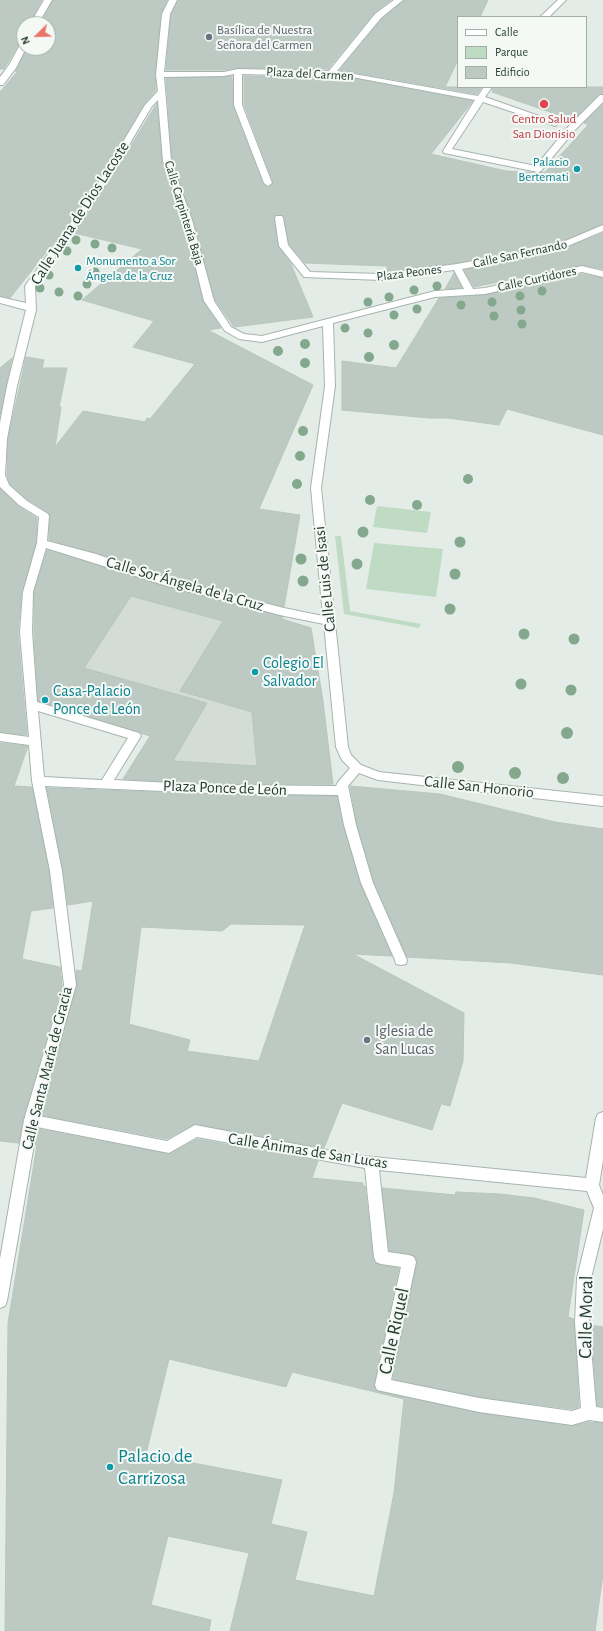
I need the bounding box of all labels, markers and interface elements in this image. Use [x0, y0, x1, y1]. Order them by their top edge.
north arrow [16, 16, 56, 56]
legend [457, 16, 587, 88]
place label: Basílica de Nuestra Señora del Carmen [217, 22, 313, 53]
text: Calle [495, 26, 518, 38]
marker: Basílica de Nuestra Señora del Carmen [204, 32, 214, 42]
text: N [19, 35, 32, 46]
text: Parque [495, 46, 528, 58]
street label: Plaza del Carmen [266, 64, 354, 84]
text: Edificio [495, 66, 530, 78]
marker: Centro Salud San Dionisio [538, 98, 550, 110]
place label: Centro Salud San Dionisio [512, 111, 576, 142]
street label: Calle Juana de Dios Lacoste [26, 138, 134, 288]
place label: Palacio Bertemati [518, 154, 569, 185]
street label: Calle Carpintería Baja [161, 159, 207, 267]
marker: Palacio Bertemati [572, 164, 582, 174]
street label: Calle San Fernando [472, 236, 568, 272]
place label: Monumento a Sor Ángela de la Cruz [86, 253, 176, 284]
street label: Plaza Peones [376, 261, 442, 285]
marker: Monumento a Sor Ángela de la Cruz [73, 263, 83, 273]
street label: Calle Curtidores [496, 263, 578, 295]
street label: Calle Luis de Isasi [310, 525, 340, 633]
street label: Calle Sor Ángela de la Cruz [104, 552, 266, 616]
place label: Colegio El Salvador [263, 653, 324, 691]
marker: Colegio El Salvador [250, 667, 260, 677]
place label: Casa-Palacio Ponce de León [53, 681, 141, 719]
marker: Casa-Palacio Ponce de León [40, 695, 50, 705]
street label: Calle San Honorio [423, 772, 535, 802]
street label: Plaza Ponce de León [163, 776, 287, 800]
street label: Calle Santa María de Gracia [17, 984, 77, 1152]
place label: Iglesia de San Lucas [375, 1021, 434, 1059]
marker: Iglesia de San Lucas [362, 1035, 372, 1045]
street label: Calle Ánimas de San Lucas [227, 1129, 389, 1173]
street label: Calle Moral [574, 1275, 598, 1359]
street label: Calle Riquel [374, 1286, 414, 1376]
place label: Palacio de Carrizosa [118, 1445, 193, 1489]
marker: Palacio de Carrizosa [105, 1462, 115, 1472]

